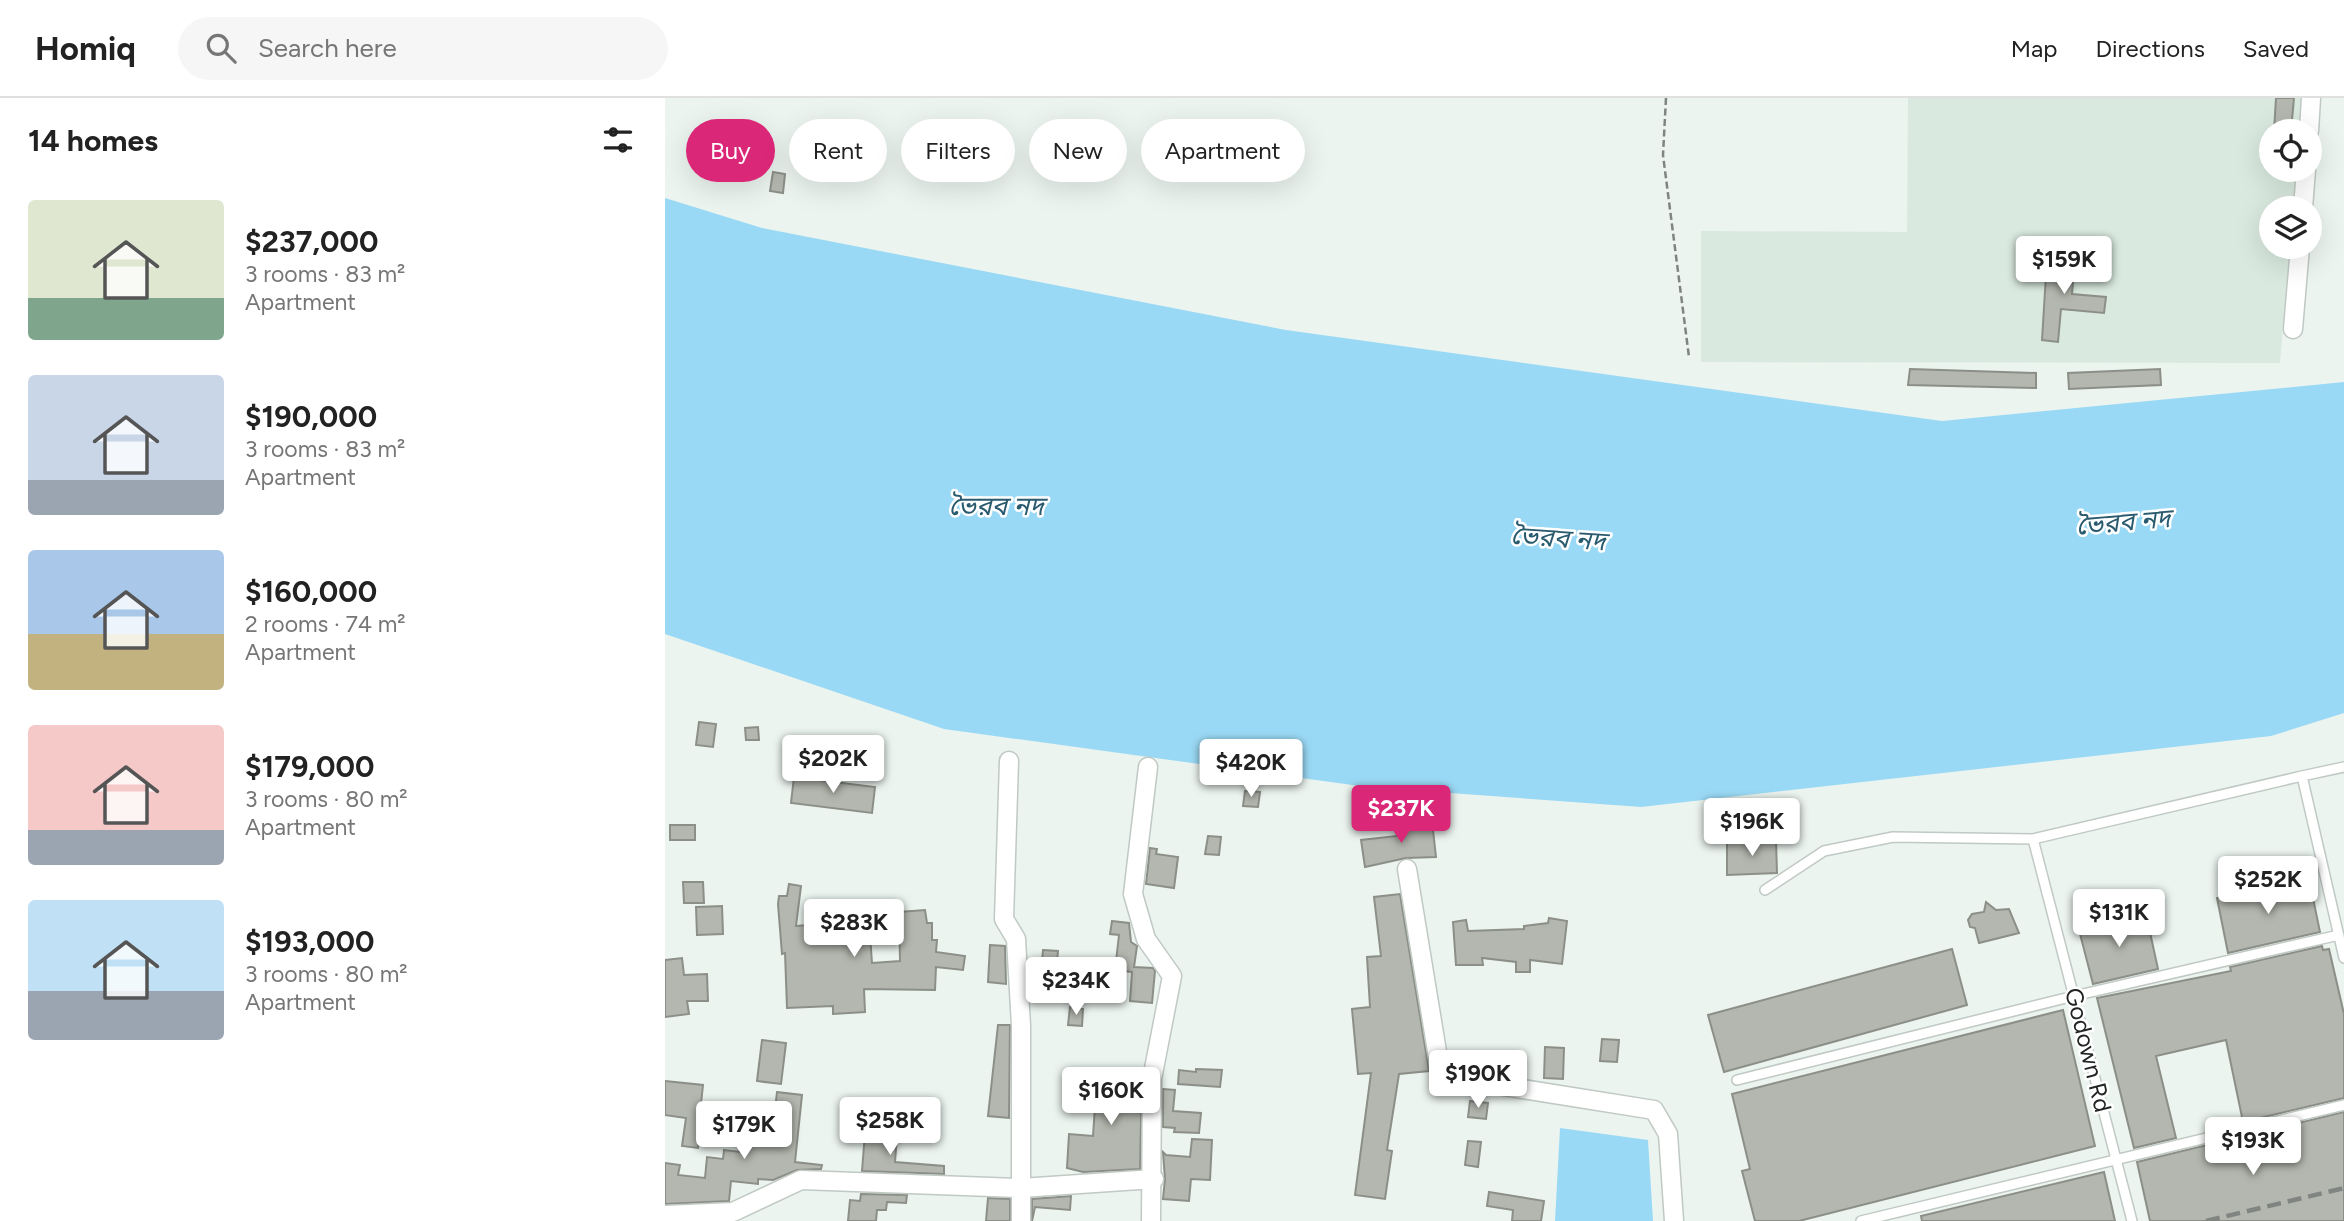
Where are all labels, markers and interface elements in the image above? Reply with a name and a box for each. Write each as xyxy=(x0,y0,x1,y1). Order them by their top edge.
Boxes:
search box xyxy=(178,17,668,80)
text: Homiq xyxy=(35,29,136,68)
icon: search xyxy=(202,29,240,67)
text: Search here xyxy=(258,32,397,64)
text: Map xyxy=(2011,34,2057,63)
text: Directions xyxy=(2095,34,2205,63)
text: Saved xyxy=(2243,34,2309,63)
chip: Buy xyxy=(686,119,775,182)
chip: Rent xyxy=(789,119,887,182)
chip: Filters xyxy=(901,119,1015,182)
chip: New xyxy=(1029,119,1127,182)
chip: Apartment xyxy=(1141,119,1305,182)
map controls xyxy=(2259,119,2322,259)
button: locate xyxy=(2259,119,2322,182)
icon: filters xyxy=(599,121,637,159)
text: 14 homes xyxy=(28,122,158,159)
button: layers xyxy=(2259,196,2322,259)
text: $237,000 xyxy=(245,223,378,260)
icon: home xyxy=(84,228,168,312)
pin: $159K xyxy=(2015,236,2113,296)
text: $159K xyxy=(2032,245,2096,273)
text: 3 rooms · 83 m² xyxy=(245,260,405,288)
text: Apartment xyxy=(245,288,356,316)
text: $190,000 xyxy=(245,398,377,435)
icon: home xyxy=(84,403,168,487)
text: 3 rooms · 83 m² xyxy=(245,435,405,463)
text: Apartment xyxy=(245,463,356,491)
water label: ভৈরব নদ xyxy=(948,490,1048,522)
water label: ভৈরব নদ xyxy=(2074,502,2176,542)
water label: ভৈরব নদ xyxy=(1509,519,1611,558)
text: $160,000 xyxy=(245,573,377,610)
icon: home xyxy=(84,578,168,662)
text: 2 rooms · 74 m² xyxy=(245,610,406,638)
text: Apartment xyxy=(245,638,356,666)
pin: $202K xyxy=(784,736,882,795)
pin: $420K xyxy=(1202,740,1300,799)
text: $202K xyxy=(798,744,868,772)
text: $179,000 xyxy=(245,748,374,785)
text: $420K xyxy=(1216,748,1286,776)
icon: home xyxy=(84,753,168,837)
text: 3 rooms · 80 m² xyxy=(245,785,408,813)
pin: $237K xyxy=(1352,786,1450,845)
text: $237K xyxy=(1368,794,1434,822)
pin: $196K xyxy=(1703,798,1801,858)
text: $196K xyxy=(1720,807,1784,835)
text: Apartment xyxy=(245,813,356,841)
pin: $252K xyxy=(2219,856,2317,916)
text: $252K xyxy=(2234,865,2302,893)
pin: $131K xyxy=(2070,890,2168,949)
text: $131K xyxy=(2089,898,2149,926)
pin: $283K xyxy=(805,900,903,959)
text: $283K xyxy=(820,908,888,936)
text: $193,000 xyxy=(245,923,374,960)
icon: home xyxy=(84,928,168,1012)
pin: $234K xyxy=(1027,958,1125,1017)
text: 3 rooms · 80 m² xyxy=(245,960,408,988)
text: $234K xyxy=(1042,966,1110,994)
street label: Godown Rd xyxy=(2059,985,2118,1115)
text: Apartment xyxy=(245,988,356,1016)
pin: $190K xyxy=(1429,1051,1527,1110)
text: $190K xyxy=(1445,1059,1511,1087)
pin: $160K xyxy=(1062,1068,1160,1127)
text: $160K xyxy=(1078,1076,1144,1104)
pin: $258K xyxy=(841,1098,939,1157)
pin: $179K xyxy=(695,1102,793,1161)
text: $258K xyxy=(856,1106,924,1134)
text: $179K xyxy=(712,1110,776,1138)
pin: $193K xyxy=(2204,1118,2302,1177)
text: $193K xyxy=(2221,1126,2285,1154)

